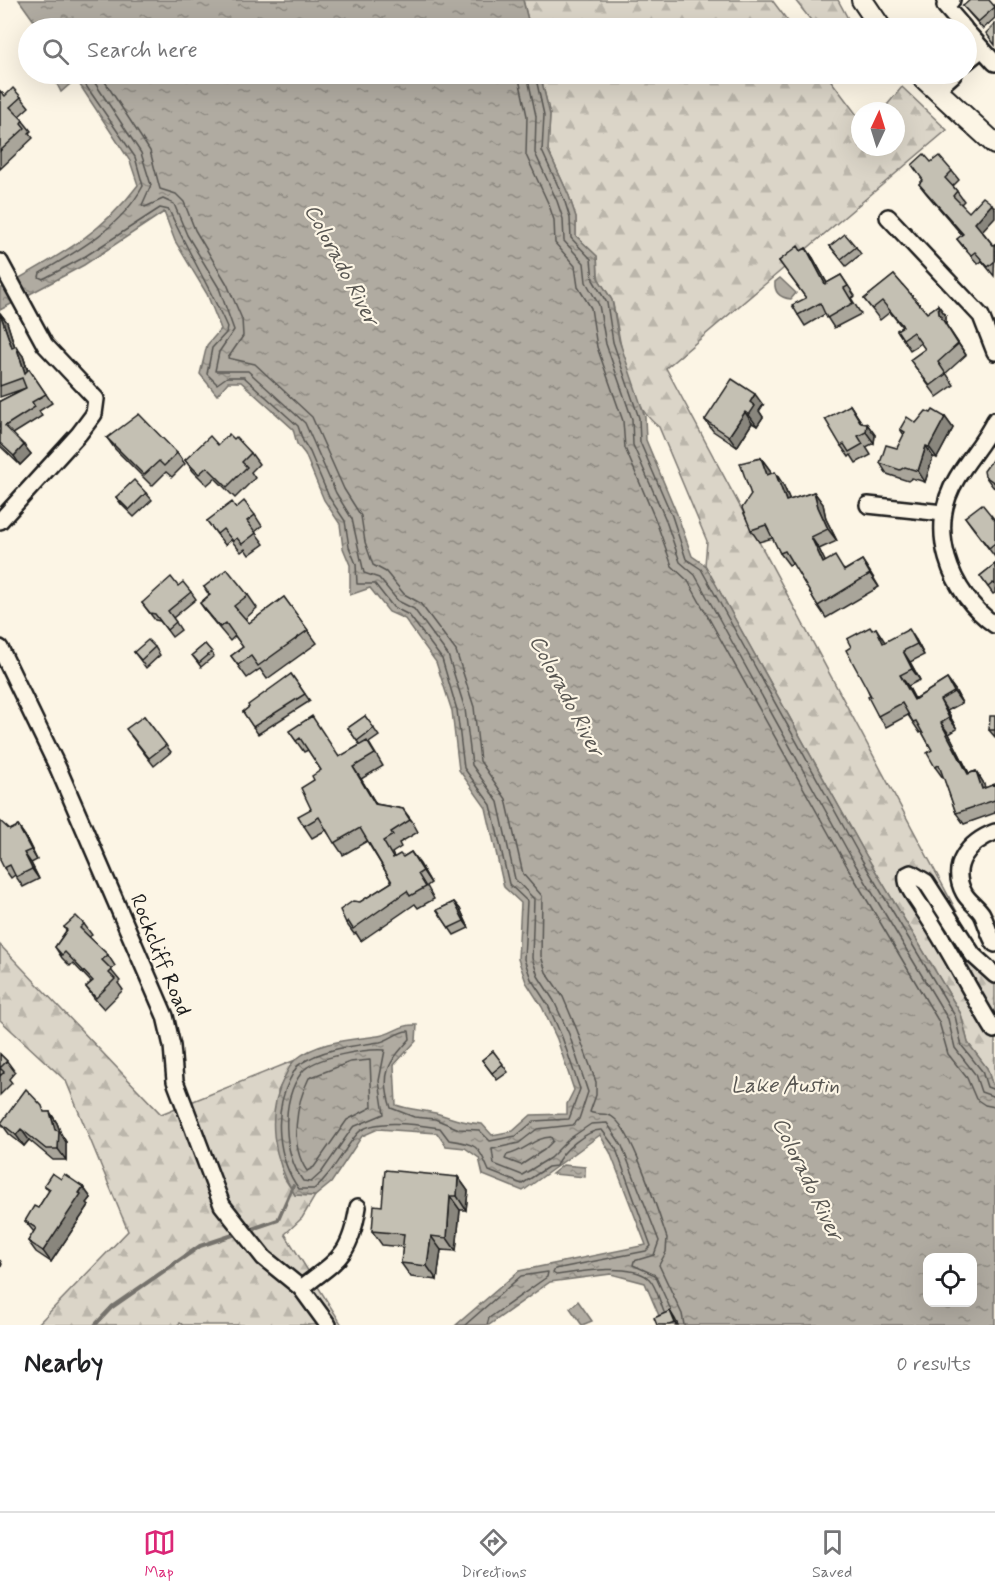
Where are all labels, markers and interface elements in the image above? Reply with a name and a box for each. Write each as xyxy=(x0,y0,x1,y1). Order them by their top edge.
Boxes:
search box xyxy=(18,18,977,84)
icon: search xyxy=(39,35,72,68)
text: Search here xyxy=(87,37,198,65)
north arrow xyxy=(851,102,905,156)
water label: Colorado River xyxy=(297,199,386,333)
water label: Colorado River xyxy=(522,630,611,764)
street label: Rockcliff Road xyxy=(123,890,197,1020)
water label: Lake Austin xyxy=(731,1072,839,1100)
water label: Colorado River xyxy=(765,1113,850,1248)
map controls xyxy=(923,1253,977,1307)
button: locate xyxy=(923,1253,977,1307)
text: Nearby xyxy=(24,1347,103,1381)
text: 0 results xyxy=(897,1351,971,1378)
tab: Map xyxy=(143,1526,176,1583)
tab: Directions xyxy=(461,1526,527,1583)
tab: Saved xyxy=(812,1526,852,1583)

